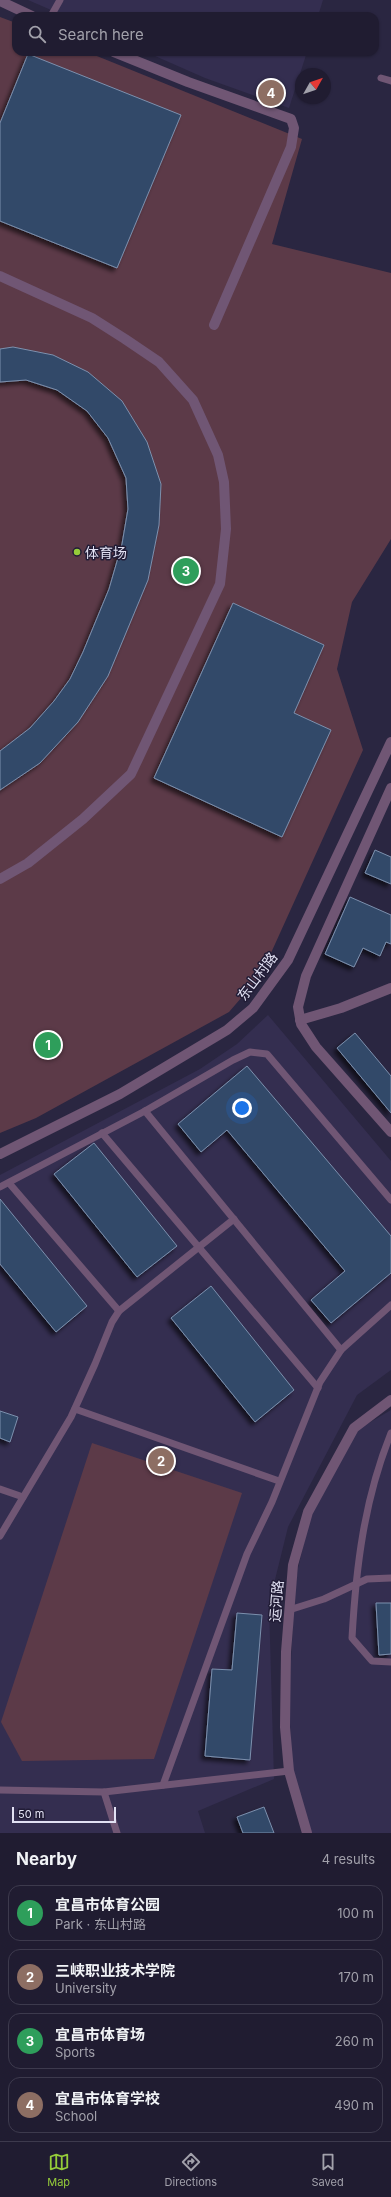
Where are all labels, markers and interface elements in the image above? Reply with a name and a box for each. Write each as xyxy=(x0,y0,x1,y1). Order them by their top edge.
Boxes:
search box xyxy=(12,12,379,56)
icon: search xyxy=(26,23,48,45)
text: Search here xyxy=(58,25,144,44)
north arrow xyxy=(295,68,331,104)
pin: 4 xyxy=(258,78,284,108)
place label: 体育场 xyxy=(85,544,127,561)
marker: 体育场 xyxy=(72,547,82,557)
pin: 3 xyxy=(173,556,199,586)
street label: 东山村路 xyxy=(233,949,281,1003)
pin: 1 xyxy=(35,1030,61,1060)
your location xyxy=(232,1098,252,1118)
pin: 2 xyxy=(148,1446,174,1476)
street label: 运河路 xyxy=(266,1579,286,1623)
scale bar xyxy=(12,1805,116,1824)
text: 50 m xyxy=(18,1807,44,1821)
text: Nearby xyxy=(16,1849,77,1869)
text: 4 results xyxy=(322,1851,375,1867)
text: 宜昌市体育公园 xyxy=(55,1895,160,1914)
text: 1 xyxy=(27,1905,33,1921)
text: 100 m xyxy=(337,1905,374,1921)
text: Park · 东山村路 xyxy=(55,1916,146,1932)
text: 三峡职业技术学院 xyxy=(55,1961,175,1980)
text: 2 xyxy=(26,1969,34,1985)
text: 170 m xyxy=(338,1969,374,1985)
text: University xyxy=(55,1980,117,1996)
text: 宜昌市体育场 xyxy=(55,2025,145,2044)
text: 3 xyxy=(26,2033,34,2049)
text: 260 m xyxy=(335,2033,374,2049)
text: Sports xyxy=(55,2044,95,2060)
text: 宜昌市体育学校 xyxy=(55,2089,160,2108)
text: 4 xyxy=(26,2097,34,2113)
text: 490 m xyxy=(334,2097,374,2113)
text: School xyxy=(55,2108,97,2124)
tab: Map xyxy=(47,2151,70,2189)
tab: Directions xyxy=(165,2151,217,2189)
tab: Saved xyxy=(312,2151,344,2189)

